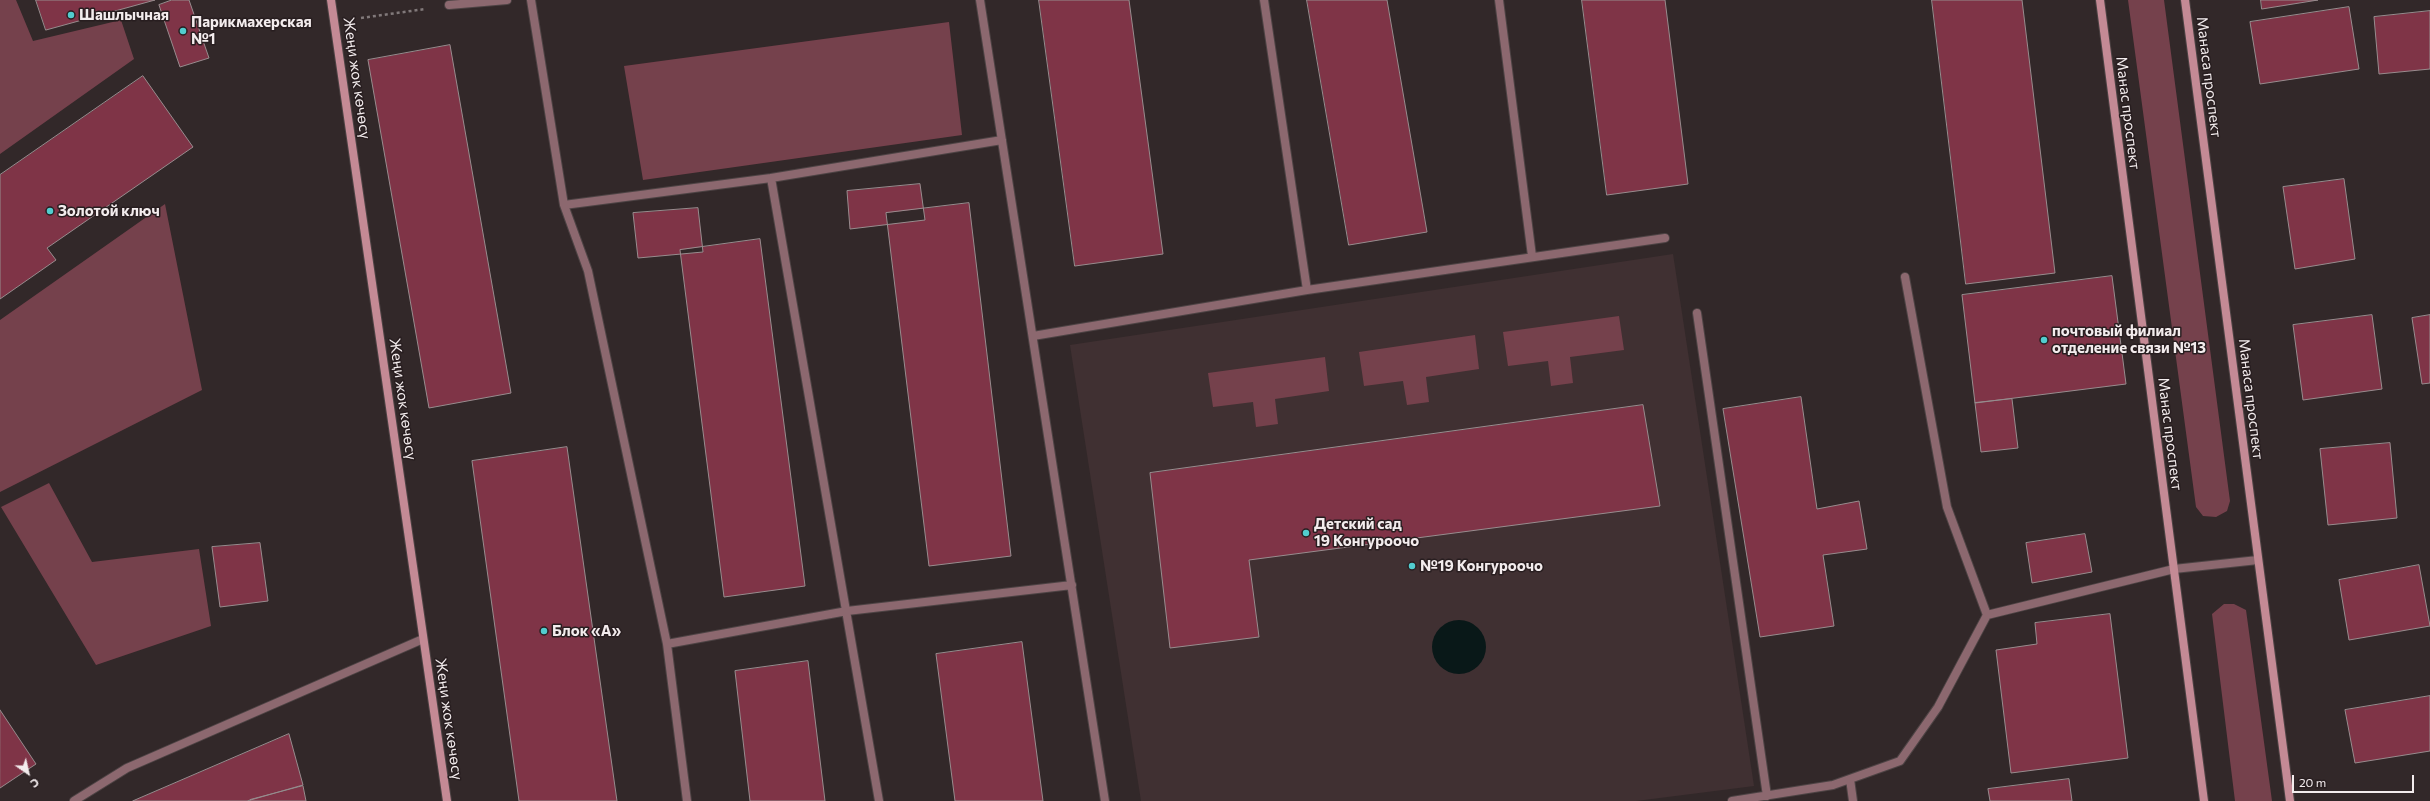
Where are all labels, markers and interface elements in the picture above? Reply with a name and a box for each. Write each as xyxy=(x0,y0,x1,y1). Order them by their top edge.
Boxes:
place label: Шашлычная xyxy=(79,6,169,24)
marker: Шашлычная xyxy=(66,10,76,20)
place label: Парикмахерская №1 xyxy=(191,13,312,48)
street label: Жеңи жок көчөсү xyxy=(340,16,374,140)
street label: Манаса проспект xyxy=(2193,16,2225,138)
marker: Парикмахерская №1 xyxy=(178,26,188,36)
street label: Манас проспект xyxy=(2112,55,2144,171)
place label: Золотой ключ xyxy=(58,202,160,220)
marker: Золотой ключ xyxy=(45,206,55,216)
place label: почтовый филиал отделение связи №13 xyxy=(2052,322,2206,357)
marker: почтовый филиал отделение связи №13 xyxy=(2039,335,2049,345)
street label: Жеңи жок көчөсү xyxy=(386,337,420,461)
street label: Манаса проспект xyxy=(2235,338,2267,460)
street label: Манас проспект xyxy=(2154,376,2186,492)
place label: Детский сад 19 Конгуроочо xyxy=(1314,515,1419,550)
marker: Детский сад 19 Конгуроочо xyxy=(1301,528,1311,538)
place label: №19 Конгуроочо xyxy=(1420,557,1543,575)
marker: №19 Конгуроочо xyxy=(1407,561,1417,571)
place label: Блок «А» xyxy=(552,622,621,640)
marker: Блок «А» xyxy=(539,626,549,636)
street label: Жеңи жок көчөсү xyxy=(432,657,466,781)
north arrow xyxy=(8,753,48,793)
scale bar xyxy=(2294,767,2416,793)
text: 20 m xyxy=(2299,775,2326,789)
text: С xyxy=(28,776,42,791)

